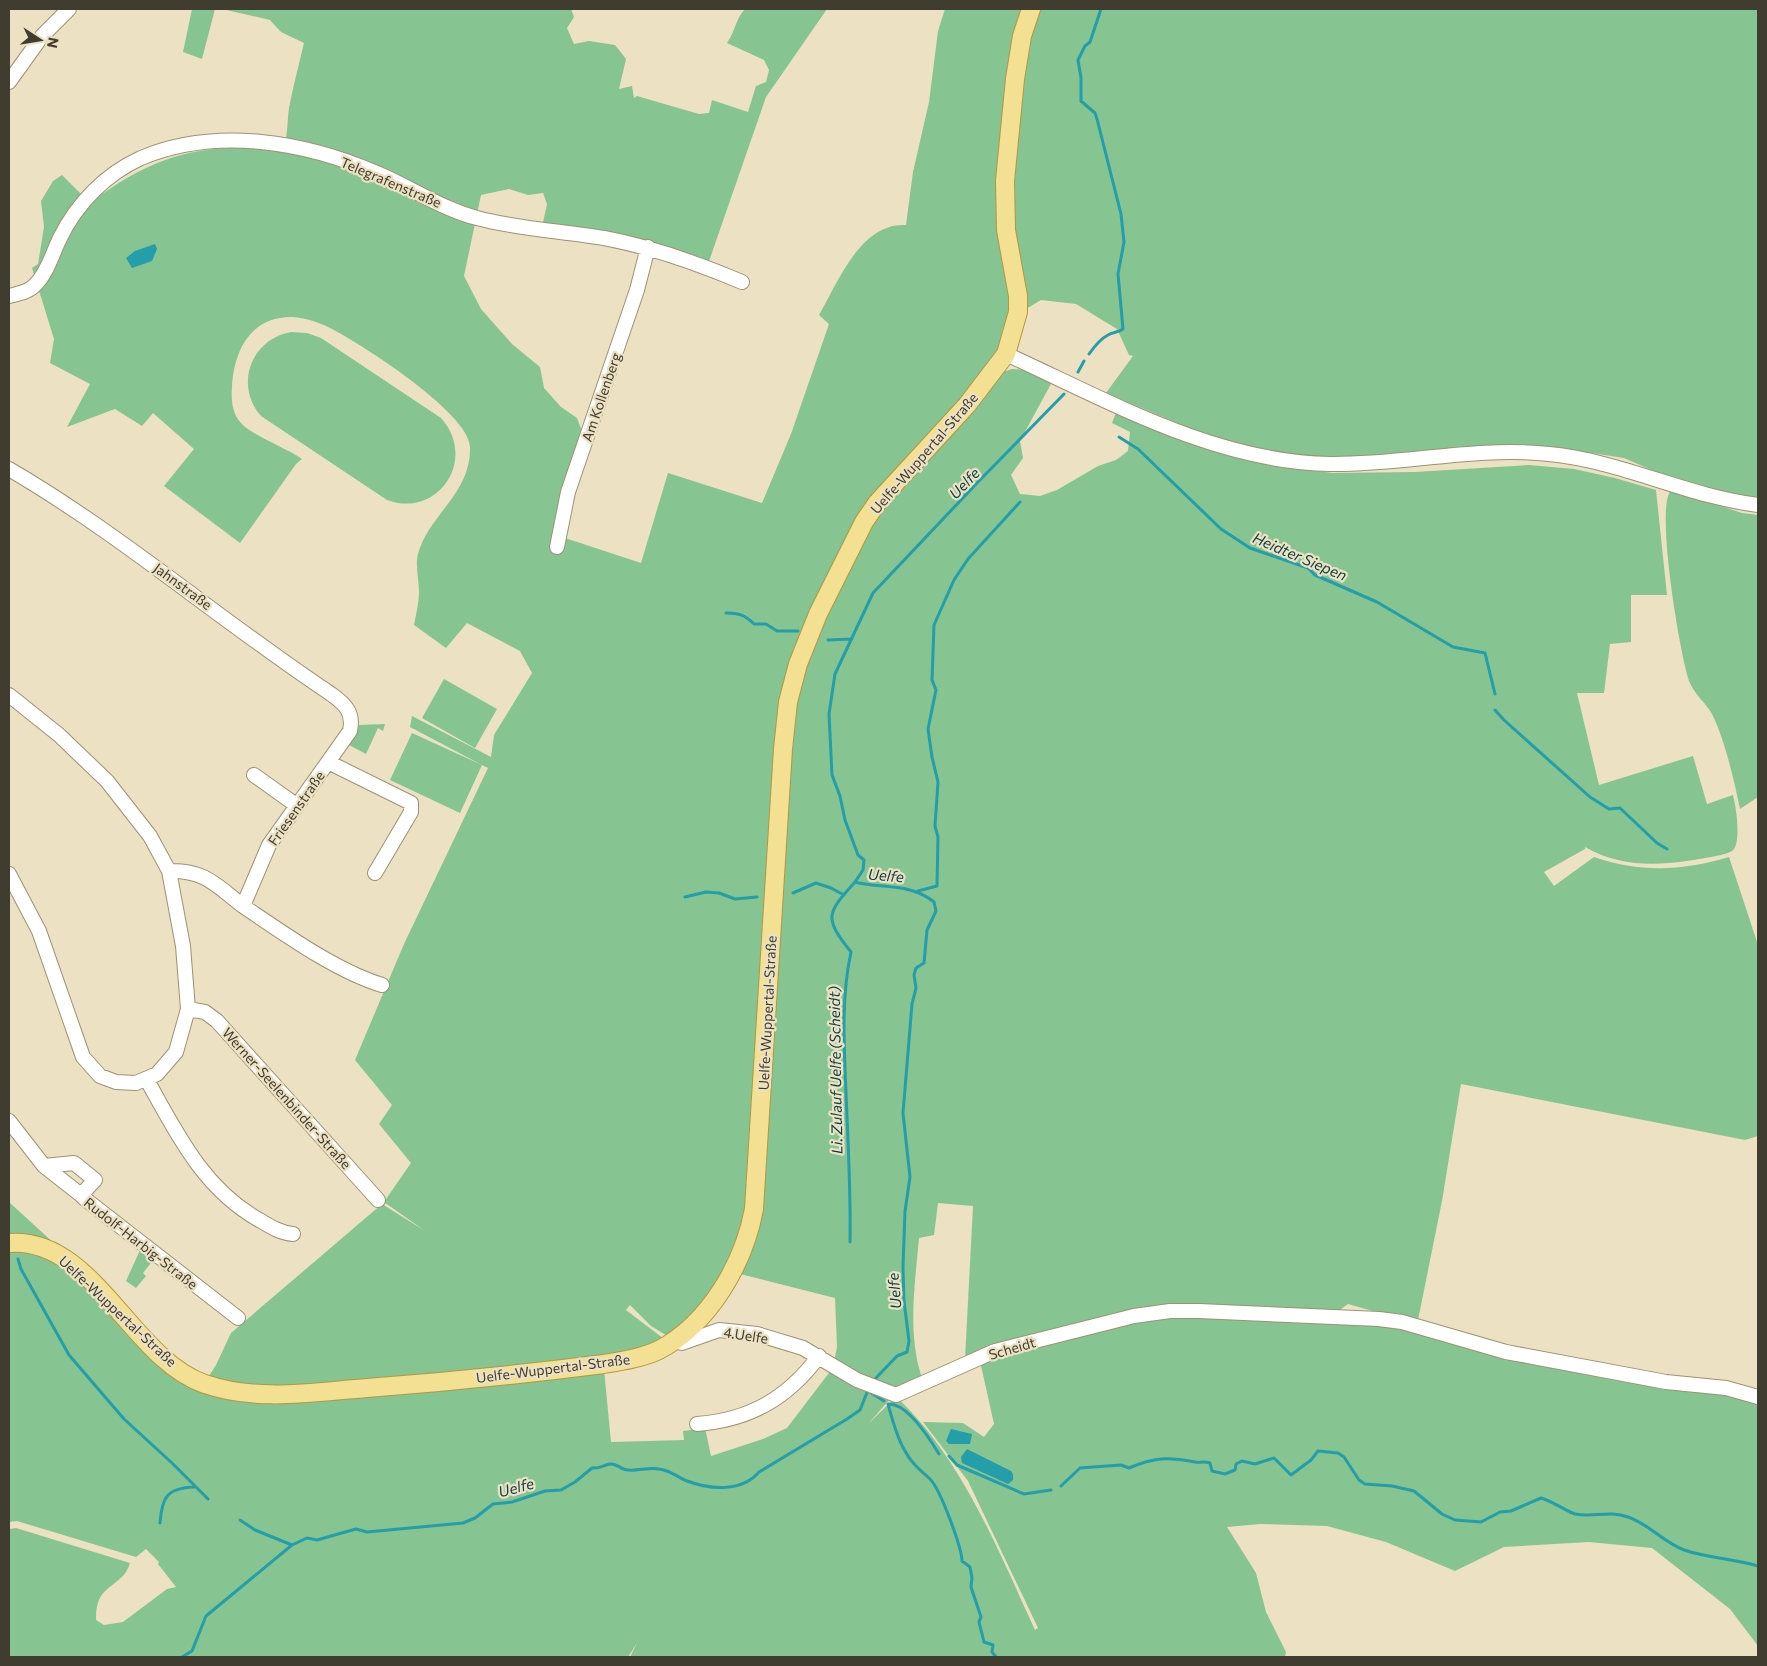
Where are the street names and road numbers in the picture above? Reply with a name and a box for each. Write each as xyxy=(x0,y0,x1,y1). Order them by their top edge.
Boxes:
street label: Telegrafenstraße xyxy=(338,153,444,211)
street label: Am Kollenberg xyxy=(578,350,624,444)
street label: Uelfe-Wuppertal-Straße xyxy=(867,389,981,517)
street label: Jahnstraße xyxy=(150,559,216,613)
street label: Friesenstraße xyxy=(264,768,328,848)
street label: Uelfe-Wuppertal-Straße xyxy=(754,935,780,1091)
street label: Werner-Seelenbinder-Straße xyxy=(219,1024,355,1172)
street label: Rudolf-Harbig-Straße xyxy=(81,1193,201,1293)
street label: Uelfe-Wuppertal-Straße xyxy=(56,1252,180,1370)
street label: 4.Uelfe xyxy=(722,1323,770,1347)
street label: Scheidt xyxy=(987,1333,1038,1363)
street label: Uelfe-Wuppertal-Straße xyxy=(475,1350,631,1386)

